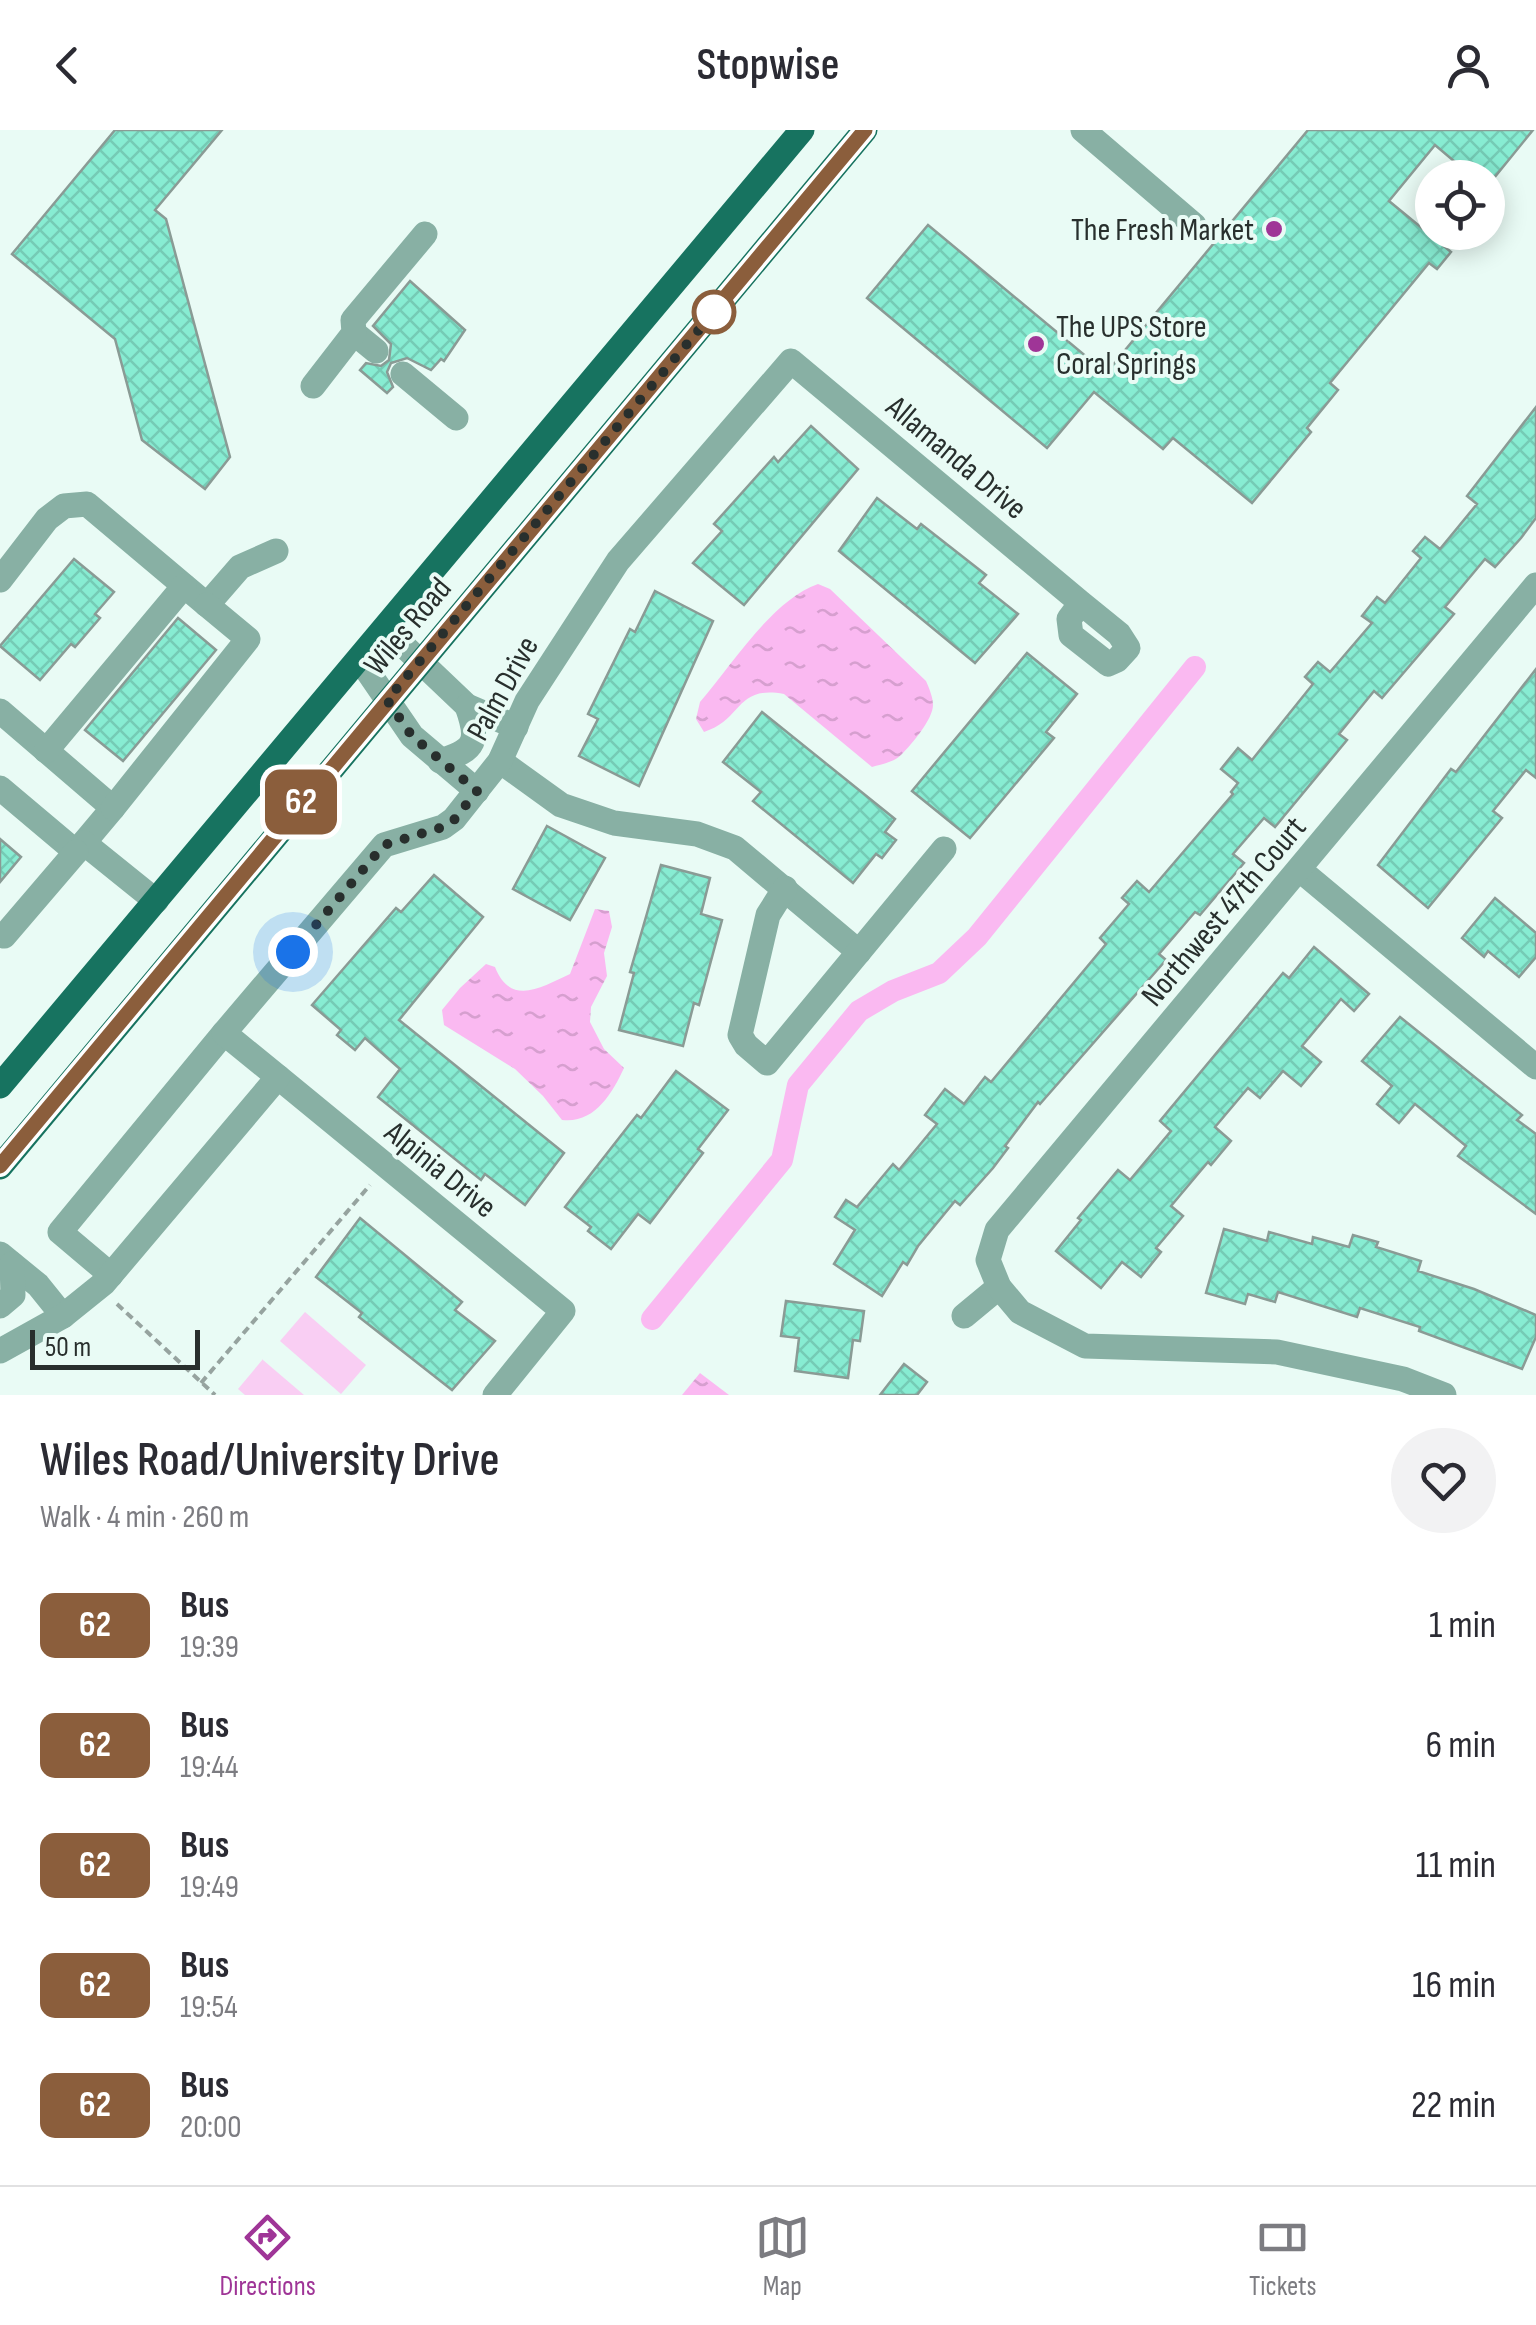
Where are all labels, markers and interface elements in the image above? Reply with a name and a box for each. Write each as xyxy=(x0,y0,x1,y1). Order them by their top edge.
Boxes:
icon: back xyxy=(40,38,95,93)
text: Stopwise xyxy=(697,38,839,93)
icon: person xyxy=(1441,38,1496,93)
map controls xyxy=(1415,160,1505,250)
button: locate xyxy=(1415,160,1505,250)
place label: The Fresh Market xyxy=(1071,211,1254,250)
marker: The Fresh Market xyxy=(1263,218,1285,240)
unlabelled marker xyxy=(693,291,735,333)
place label: The UPS Store Coral Springs xyxy=(1056,308,1207,384)
marker: The UPS Store Coral Springs xyxy=(1025,333,1047,355)
street label: Allamanda Drive xyxy=(877,387,1034,528)
street label: Wiles Road xyxy=(356,570,460,684)
street label: Palm Drive xyxy=(459,630,548,748)
line badge: 62 xyxy=(256,770,346,834)
text: 62 xyxy=(285,781,317,824)
street label: Northwest 47th Court xyxy=(1133,809,1315,1015)
your location xyxy=(268,927,318,977)
street label: Alpinia Drive xyxy=(376,1113,504,1227)
scale bar xyxy=(30,1325,200,1370)
text: 50 m xyxy=(45,1331,91,1364)
button: heart xyxy=(1391,1428,1496,1533)
text: Wiles Road/University Drive xyxy=(40,1432,500,1489)
text: Walk · 4 min · 260 m xyxy=(40,1498,249,1537)
text: Bus xyxy=(180,1583,229,1628)
text: 1 min xyxy=(1429,1603,1496,1648)
text: 62 xyxy=(79,1604,111,1647)
text: 19:39 xyxy=(180,1628,239,1667)
text: Bus xyxy=(180,1703,229,1748)
text: 6 min xyxy=(1426,1723,1496,1768)
text: 62 xyxy=(79,1724,111,1767)
text: 19:44 xyxy=(180,1748,238,1787)
text: Bus xyxy=(180,1823,229,1868)
text: 11 min xyxy=(1416,1843,1496,1888)
text: 62 xyxy=(79,1844,111,1887)
text: 19:49 xyxy=(180,1868,239,1907)
text: Bus xyxy=(180,1943,229,1988)
text: 16 min xyxy=(1412,1963,1496,2008)
text: 62 xyxy=(79,1964,111,2007)
text: 19:54 xyxy=(180,1988,238,2027)
text: Bus xyxy=(180,2063,229,2108)
text: 22 min xyxy=(1411,2083,1496,2128)
text: 62 xyxy=(79,2084,111,2127)
text: 20:00 xyxy=(180,2108,242,2147)
tab: Directions xyxy=(220,2210,316,2303)
tab: Map xyxy=(755,2210,810,2303)
tab: Tickets xyxy=(1249,2210,1316,2303)

